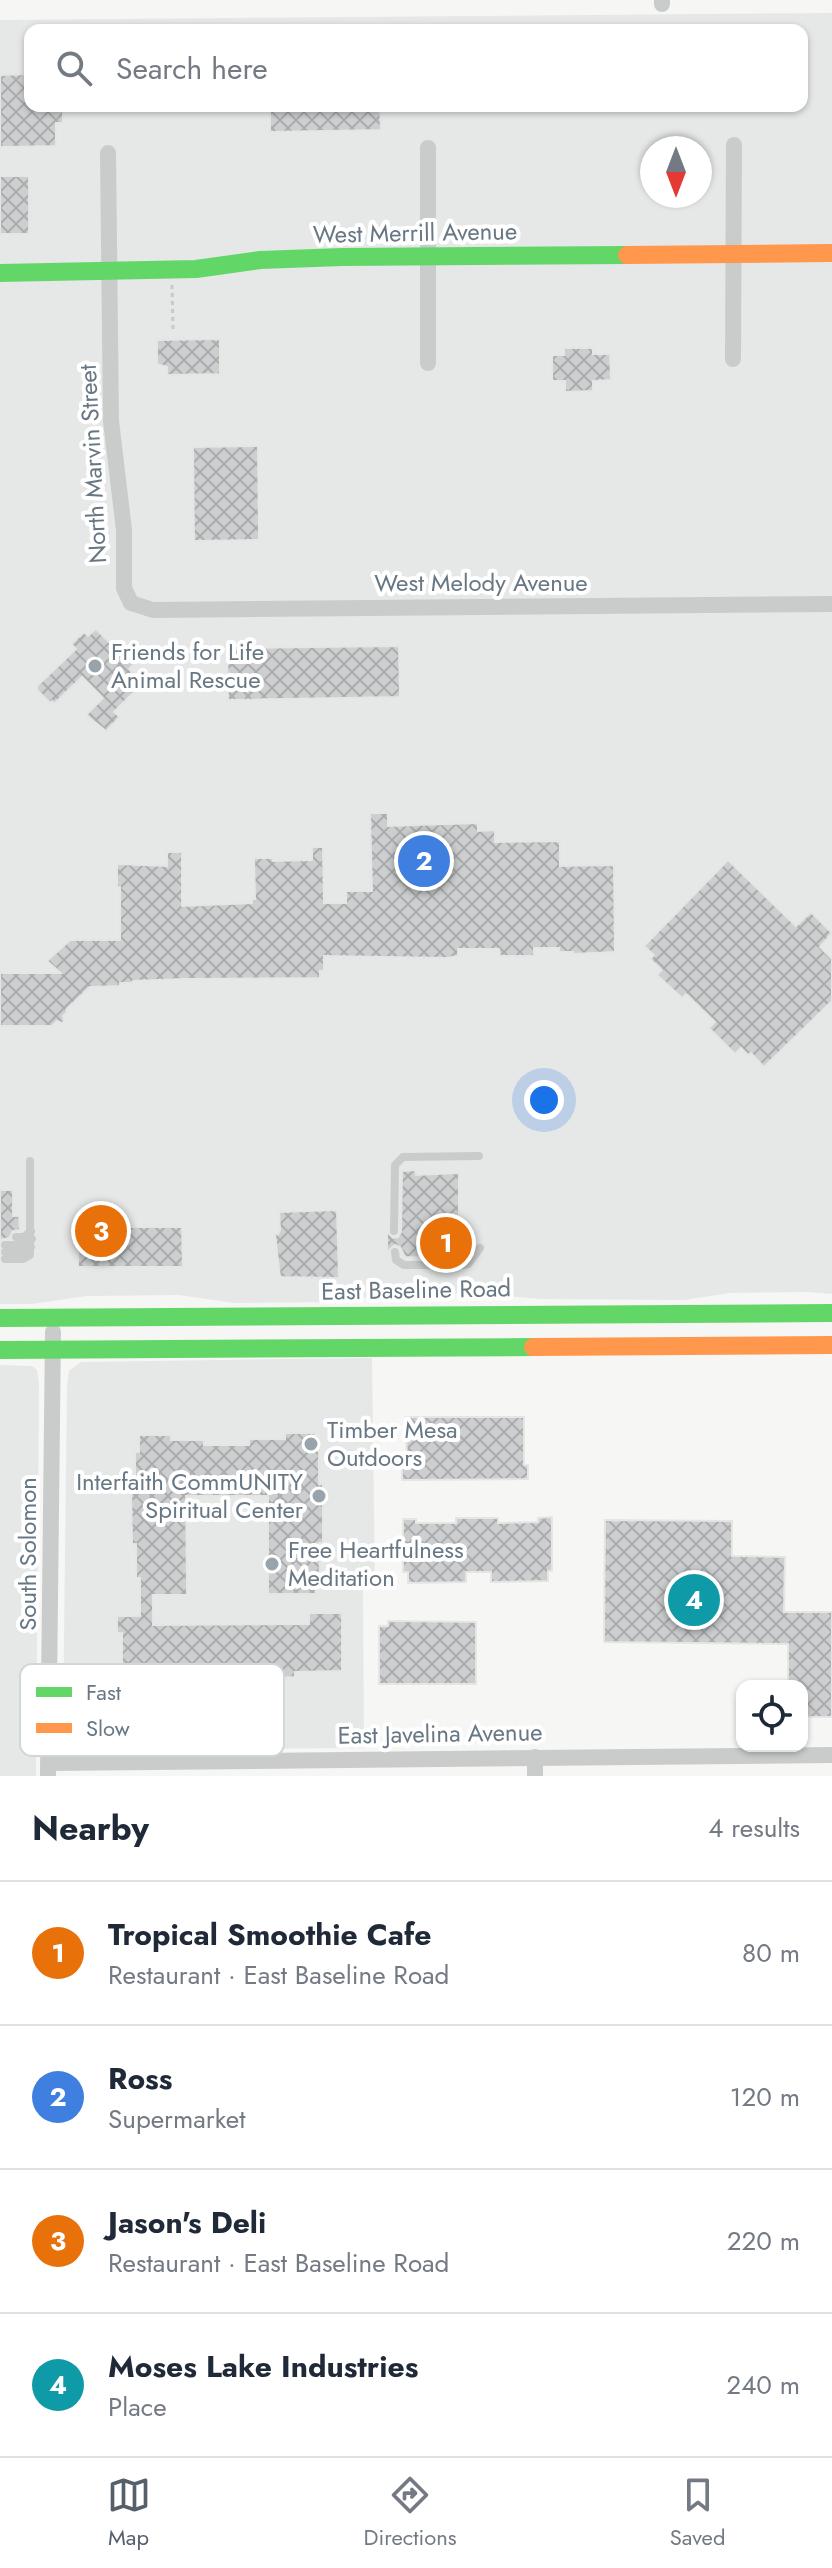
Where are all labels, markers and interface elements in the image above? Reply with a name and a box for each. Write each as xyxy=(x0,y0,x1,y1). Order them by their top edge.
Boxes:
search box xyxy=(24,24,808,112)
icon: search xyxy=(52,46,96,90)
text: Search here xyxy=(116,47,268,90)
north arrow xyxy=(640,136,712,208)
street label: West Merrill Avenue xyxy=(313,213,517,252)
street label: North Marvin Street xyxy=(70,363,115,564)
street label: West Melody Avenue xyxy=(374,565,588,600)
place label: Friends for Life Animal Rescue xyxy=(111,634,264,697)
marker: Friends for Life Animal Rescue xyxy=(86,657,104,675)
pin: 2 xyxy=(398,831,450,891)
your location xyxy=(524,1080,564,1120)
pin: 3 xyxy=(75,1201,127,1261)
pin: 1 xyxy=(420,1213,472,1273)
street label: East Baseline Road xyxy=(321,1270,511,1309)
place label: Timber Mesa Outdoors xyxy=(327,1412,458,1475)
marker: Timber Mesa Outdoors xyxy=(302,1435,320,1453)
place label: Interfaith CommUNITY Spiritual Center xyxy=(76,1464,304,1527)
street label: South Solomon xyxy=(10,1477,45,1631)
marker: Interfaith CommUNITY Spiritual Center xyxy=(310,1487,328,1505)
place label: Free Heartfulness Meditation xyxy=(288,1532,464,1595)
marker: Free Heartfulness Meditation xyxy=(263,1555,281,1573)
pin: 4 xyxy=(668,1570,720,1630)
legend xyxy=(20,1664,284,1756)
text: Fast xyxy=(86,1676,122,1708)
map controls xyxy=(736,1680,808,1752)
button: locate xyxy=(736,1680,808,1752)
text: Slow xyxy=(86,1712,130,1744)
street label: East Javelina Avenue xyxy=(337,1714,543,1753)
text: Nearby xyxy=(32,1804,149,1853)
text: 4 results xyxy=(708,1809,800,1847)
text: Tropical Smoothie Cafe xyxy=(108,1913,431,1956)
text: 1 xyxy=(51,1934,65,1972)
text: 80 m xyxy=(742,1934,800,1972)
text: Restaurant · East Baseline Road xyxy=(108,1956,449,1994)
text: Ross xyxy=(108,2057,172,2100)
text: 2 xyxy=(49,2078,67,2116)
text: 120 m xyxy=(730,2078,800,2116)
text: Supermarket xyxy=(108,2100,245,2138)
text: Jason's Deli xyxy=(108,2201,266,2244)
text: 3 xyxy=(50,2222,66,2260)
text: 220 m xyxy=(727,2222,800,2260)
text: Restaurant · East Baseline Road xyxy=(108,2244,449,2282)
text: Moses Lake Industries xyxy=(108,2345,418,2388)
text: 4 xyxy=(49,2366,67,2404)
text: 240 m xyxy=(726,2366,800,2404)
text: Place xyxy=(108,2388,167,2426)
tab: Map xyxy=(107,2473,151,2553)
tab: Directions xyxy=(364,2473,457,2553)
tab: Saved xyxy=(670,2473,725,2553)

